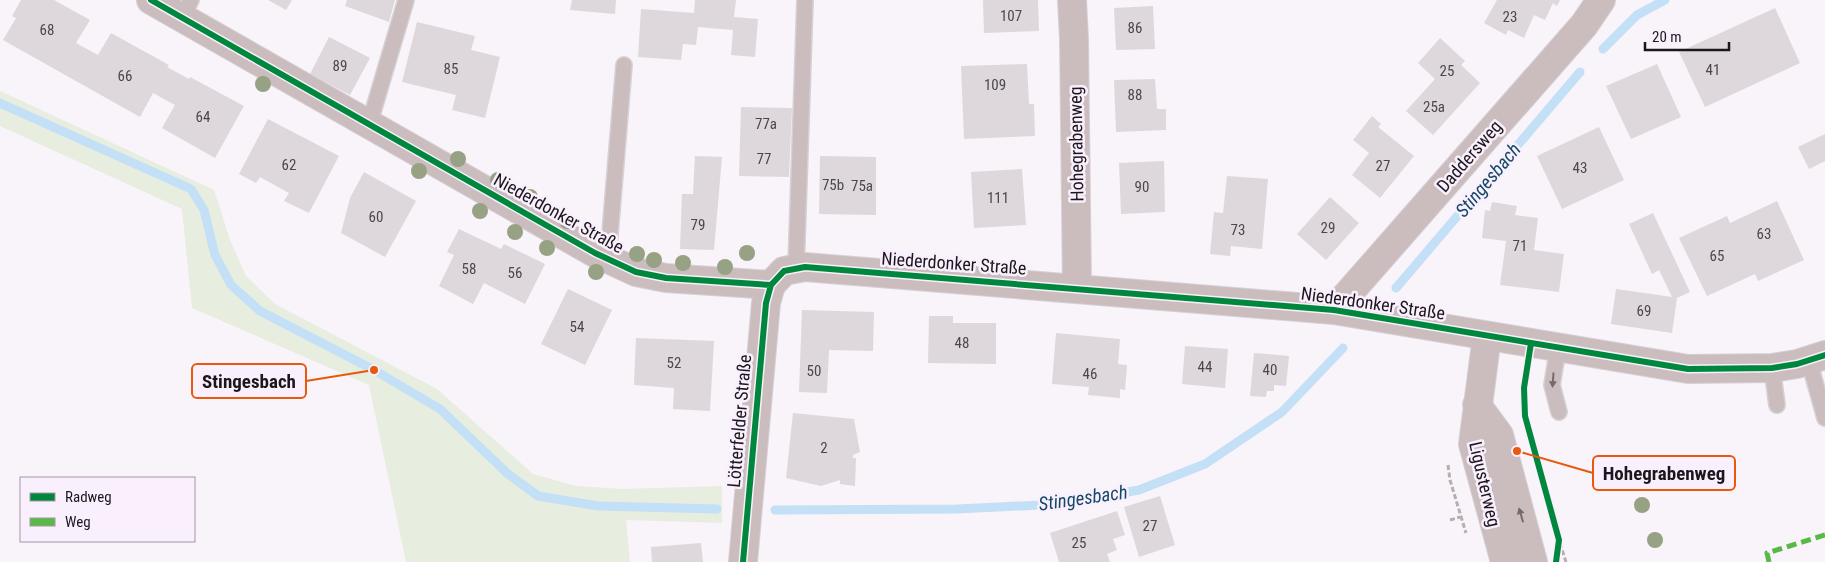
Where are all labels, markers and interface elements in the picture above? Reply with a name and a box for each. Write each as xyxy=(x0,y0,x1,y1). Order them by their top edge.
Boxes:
house number: 107 xyxy=(1000,7,1022,25)
house number: 23 xyxy=(1503,8,1517,26)
house number: 86 xyxy=(1128,19,1142,37)
scale bar xyxy=(1645,20,1729,52)
house number: 68 xyxy=(40,21,54,39)
text: 20 m xyxy=(1652,28,1682,46)
house number: 89 xyxy=(333,57,347,75)
house number: 85 xyxy=(444,60,458,78)
house number: 41 xyxy=(1706,61,1720,79)
house number: 25 xyxy=(1440,62,1454,80)
house number: 66 xyxy=(118,67,132,85)
house number: 109 xyxy=(984,76,1006,94)
street label: Hohegrabenweg xyxy=(1064,86,1088,202)
house number: 88 xyxy=(1128,86,1142,104)
house number: 25a xyxy=(1423,98,1445,116)
house number: 64 xyxy=(196,108,210,126)
house number: 77a xyxy=(755,115,777,133)
street label: Daddersweg xyxy=(1432,116,1506,196)
water label: Stingesbach xyxy=(1450,138,1526,222)
house number: 77 xyxy=(757,150,771,168)
house number: 62 xyxy=(282,156,296,174)
house number: 27 xyxy=(1376,157,1390,175)
house number: 43 xyxy=(1573,159,1587,177)
street label: Niederdonker Straße xyxy=(490,169,628,257)
house number: 75b xyxy=(822,176,844,194)
house number: 75a xyxy=(851,177,873,195)
house number: 90 xyxy=(1135,178,1149,196)
house number: 111 xyxy=(987,189,1009,207)
house number: 60 xyxy=(369,208,383,226)
house number: 79 xyxy=(691,216,705,234)
house number: 29 xyxy=(1321,219,1335,237)
house number: 73 xyxy=(1231,221,1245,239)
house number: 63 xyxy=(1757,225,1771,243)
house number: 71 xyxy=(1513,237,1527,255)
street label: Niederdonker Straße xyxy=(881,247,1027,279)
house number: 65 xyxy=(1710,247,1724,265)
house number: 58 xyxy=(462,260,476,278)
house number: 56 xyxy=(508,264,522,282)
street label: Niederdonker Straße xyxy=(1300,282,1446,324)
house number: 69 xyxy=(1637,302,1651,320)
house number: 54 xyxy=(570,318,584,336)
house number: 48 xyxy=(955,334,969,352)
house number: 52 xyxy=(667,354,681,372)
street label: Lötterfelder Straße xyxy=(723,354,755,488)
house number: 44 xyxy=(1198,358,1212,376)
house number: 40 xyxy=(1263,361,1277,379)
house number: 50 xyxy=(807,362,821,380)
callout: Stingesbach xyxy=(192,364,306,398)
house number: 46 xyxy=(1083,365,1097,383)
text: Stingesbach xyxy=(202,370,296,393)
one-way arrow xyxy=(1549,372,1557,388)
house number: 2 xyxy=(820,439,828,457)
street label: Ligusterweg xyxy=(1465,439,1505,529)
callout: Hohegrabenweg xyxy=(1593,456,1735,490)
text: Hohegrabenweg xyxy=(1603,462,1725,485)
legend xyxy=(20,477,195,542)
water label: Stingesbach xyxy=(1037,480,1129,516)
text: Radweg xyxy=(65,488,112,506)
one-way arrow xyxy=(1517,507,1525,522)
text: Weg xyxy=(65,513,91,531)
house number: 27 xyxy=(1143,517,1157,535)
house number: 25 xyxy=(1072,534,1086,552)

